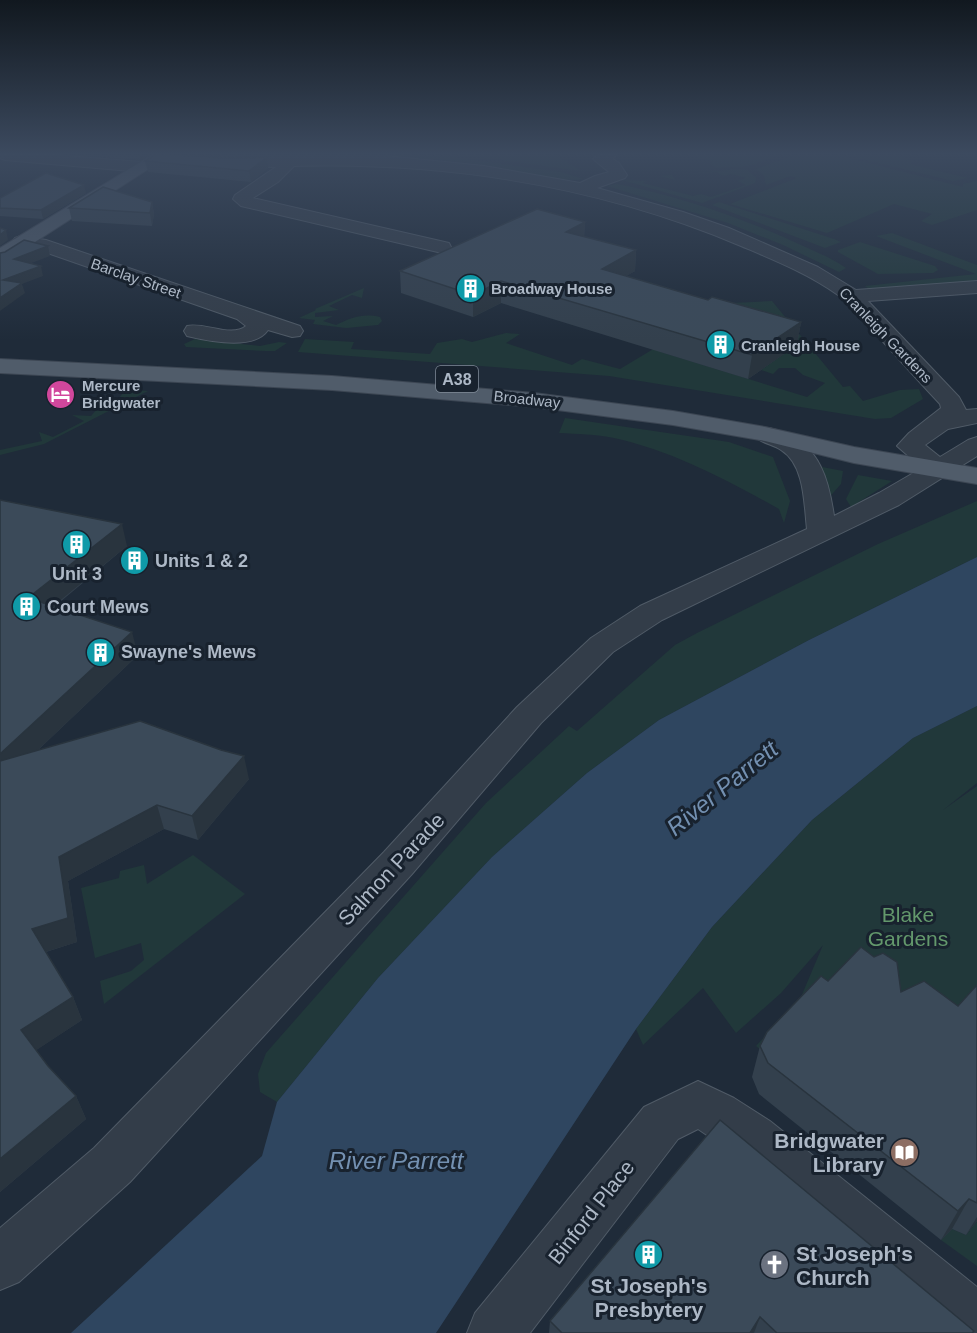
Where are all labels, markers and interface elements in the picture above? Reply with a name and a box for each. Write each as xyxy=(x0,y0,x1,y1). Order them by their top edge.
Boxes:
street label: Barclay Street xyxy=(89,255,184,302)
building icon: Broadway House xyxy=(454,272,486,304)
place label: Broadway House xyxy=(491,280,613,297)
street label: Cranleigh Gardens xyxy=(836,284,936,386)
building icon: Cranleigh House xyxy=(704,329,736,361)
place label: Cranleigh House xyxy=(741,337,860,354)
road number: A38 xyxy=(436,366,478,392)
place label: Mercure Bridgwater xyxy=(82,377,161,411)
hotel icon: Mercure Bridgwater xyxy=(45,378,77,410)
street label: Broadway xyxy=(493,387,562,411)
building icon: Unit 3 xyxy=(61,529,93,561)
building icon: Units 1 & 2 xyxy=(118,545,150,577)
place label: Units 1 & 2 xyxy=(155,551,248,571)
place label: Unit 3 xyxy=(52,564,102,584)
building icon: Court Mews xyxy=(10,591,42,623)
place label: Court Mews xyxy=(47,597,149,617)
building icon: Swayne's Mews xyxy=(84,636,116,668)
place label: Swayne's Mews xyxy=(121,642,256,662)
water label: River Parrett xyxy=(661,734,784,841)
street label: Salmon Parade xyxy=(333,808,449,930)
park label: Blake Gardens xyxy=(868,903,948,950)
place label: Bridgwater Library xyxy=(774,1129,884,1176)
library icon: Bridgwater Library xyxy=(889,1136,921,1168)
water label: River Parrett xyxy=(329,1147,465,1174)
street label: Binford Place xyxy=(543,1156,639,1268)
building icon: St Joseph's Presbytery xyxy=(633,1238,665,1270)
place label: St Joseph's Church xyxy=(796,1242,913,1289)
church icon: St Joseph's Church xyxy=(759,1249,791,1281)
place label: St Joseph's Presbytery xyxy=(590,1274,708,1321)

